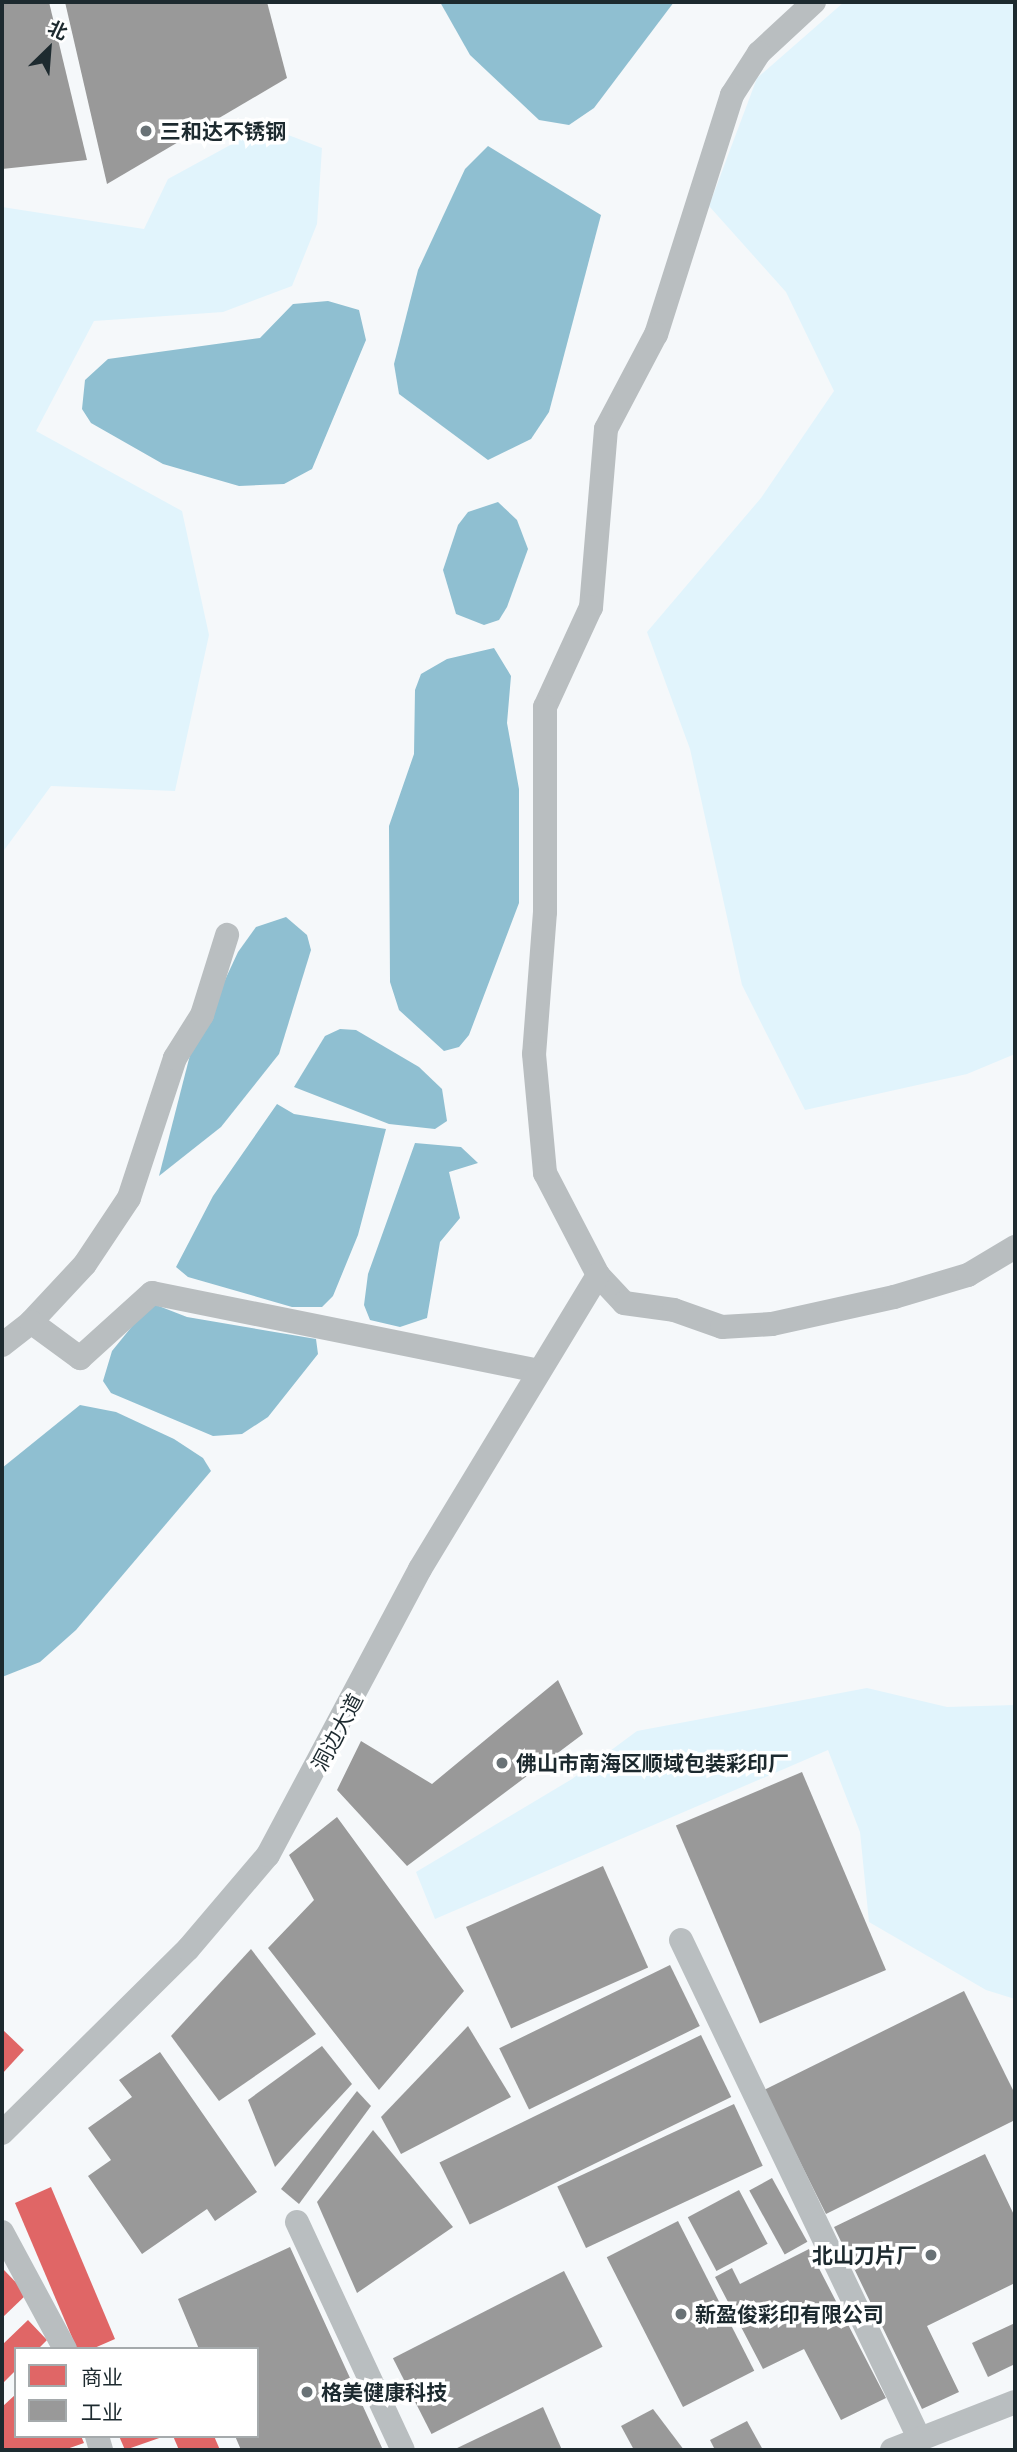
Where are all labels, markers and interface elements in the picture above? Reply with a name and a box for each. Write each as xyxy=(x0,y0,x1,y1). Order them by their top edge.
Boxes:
north arrow xyxy=(14,14,84,84)
text: 北 xyxy=(44,15,72,45)
place label: 三和达不锈钢 xyxy=(160,118,286,144)
marker: 三和达不锈钢 xyxy=(138,123,154,139)
street label: 洞边大道 xyxy=(306,1689,368,1775)
place label: 佛山市南海区顺域包装彩印厂 xyxy=(516,1750,789,1776)
marker: 佛山市南海区顺域包装彩印厂 xyxy=(494,1755,510,1771)
place label: 北山刀片厂 xyxy=(812,2242,917,2268)
marker: 北山刀片厂 xyxy=(923,2247,939,2263)
place label: 新盈俊彩印有限公司 xyxy=(695,2301,884,2327)
marker: 新盈俊彩印有限公司 xyxy=(673,2306,689,2322)
legend xyxy=(14,2347,259,2438)
text: 商业 xyxy=(81,2363,123,2391)
place label: 格美健康科技 xyxy=(321,2379,447,2405)
marker: 格美健康科技 xyxy=(299,2384,315,2400)
text: 工业 xyxy=(81,2398,123,2426)

